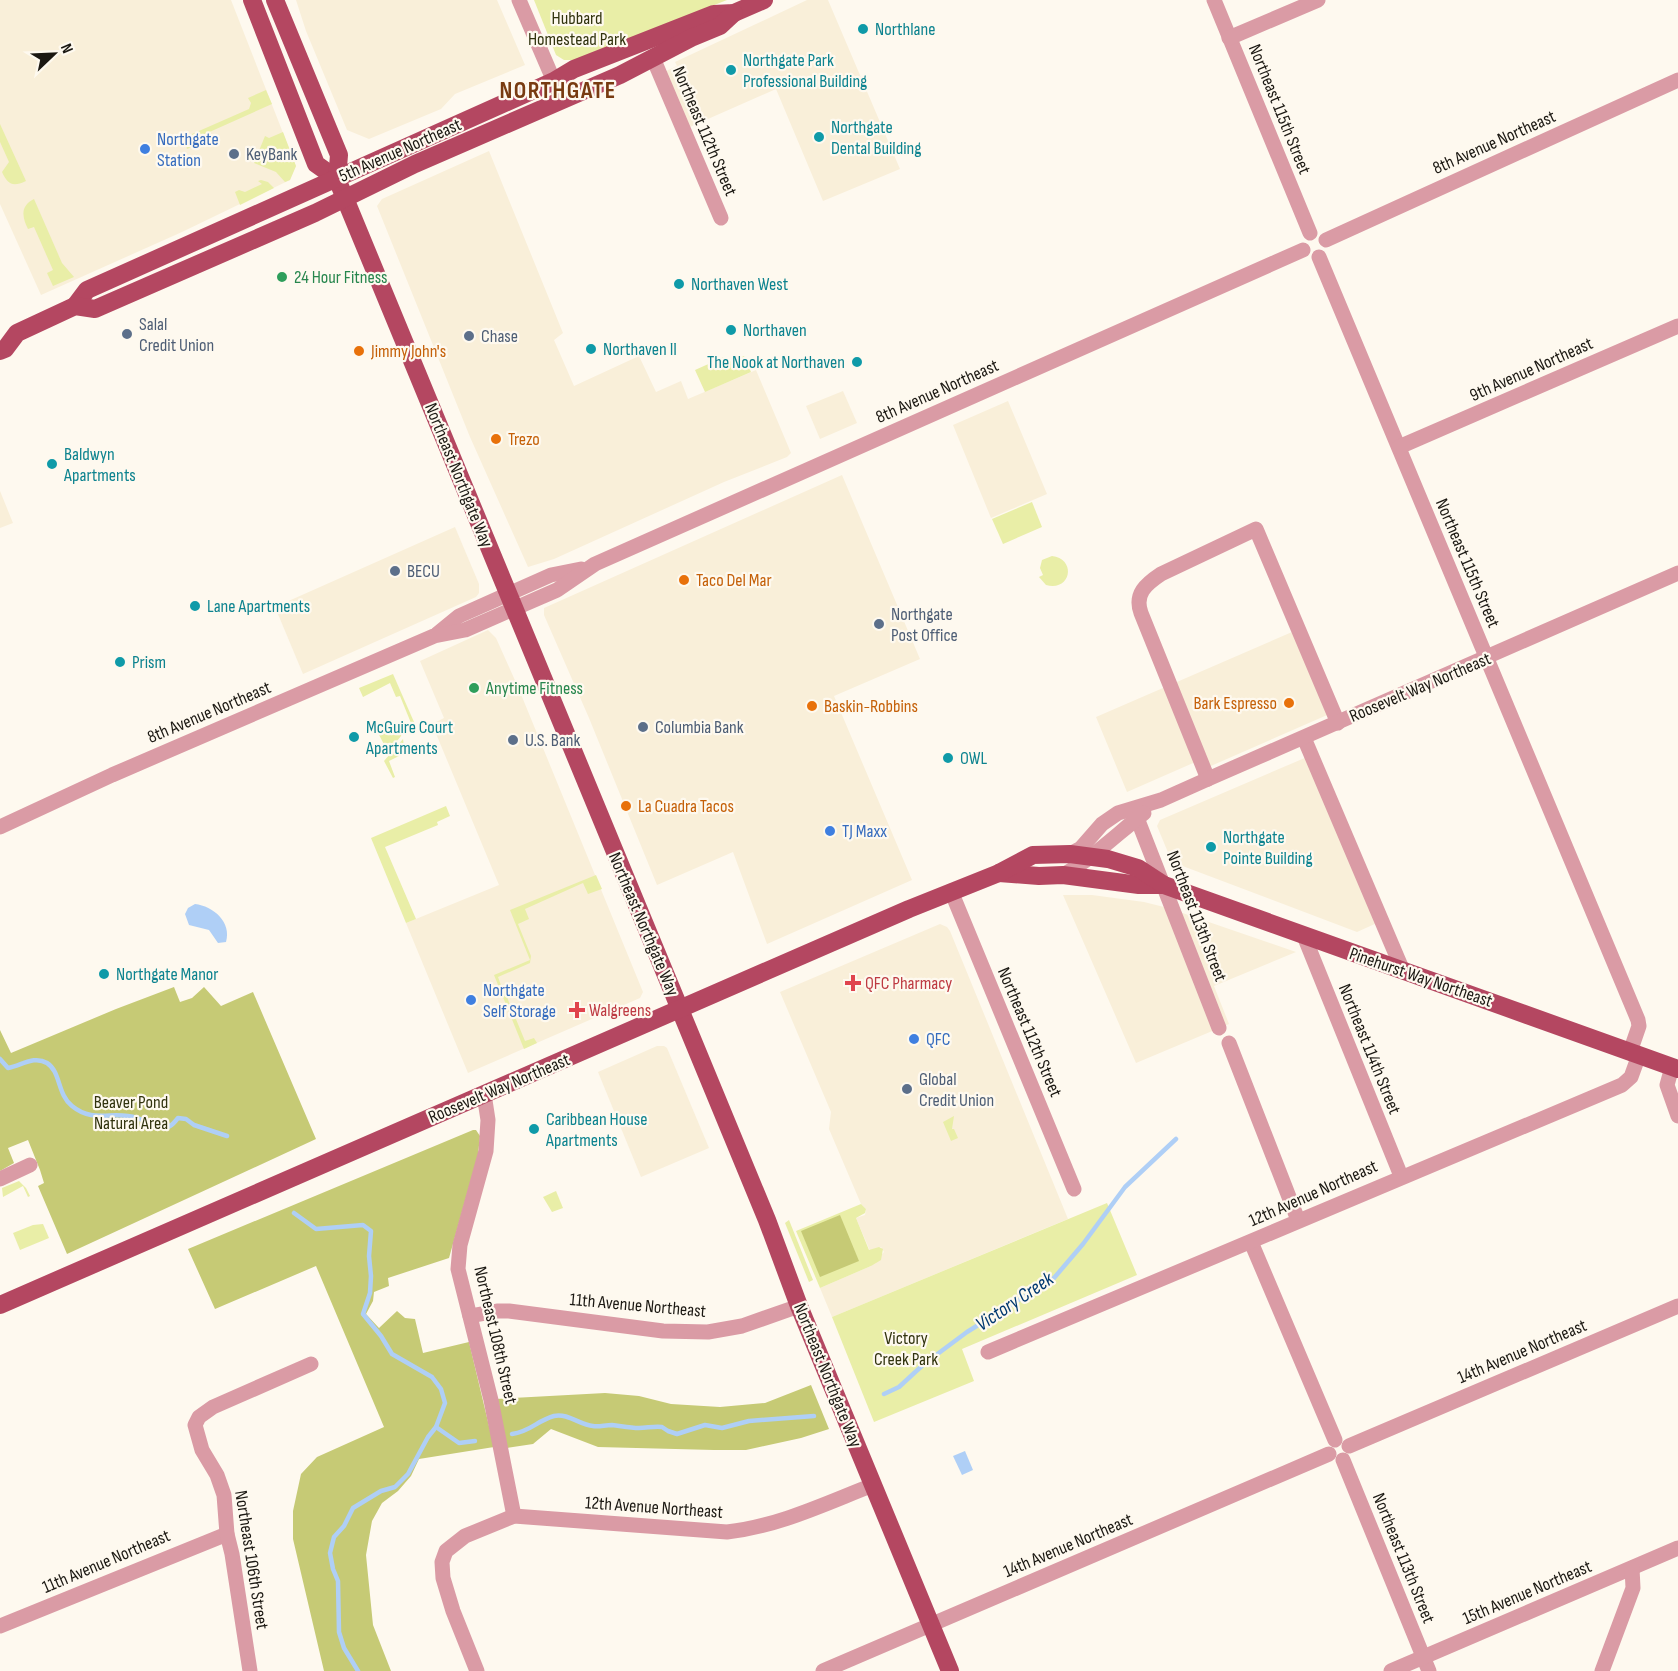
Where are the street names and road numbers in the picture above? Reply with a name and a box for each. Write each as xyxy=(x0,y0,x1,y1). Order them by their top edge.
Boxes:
street label: Northeast 115th Street xyxy=(1244,41,1315,178)
street label: Northeast 112th Street xyxy=(668,63,741,199)
street label: 8th Avenue Northeast xyxy=(1430,106,1559,179)
street label: 5th Avenue Northeast xyxy=(336,114,465,187)
street label: 9th Avenue Northeast xyxy=(1466,333,1596,406)
street label: 8th Avenue Northeast xyxy=(873,355,1002,428)
street label: Northeast Northgate Way xyxy=(420,400,497,550)
street label: Northeast 115th Street xyxy=(1431,496,1504,631)
street label: Roosevelt Way Northeast xyxy=(1346,648,1495,727)
street label: 8th Avenue Northeast xyxy=(144,677,275,748)
street label: Northeast 113th Street xyxy=(1162,848,1231,985)
street label: Northeast Northgate Way xyxy=(604,849,683,999)
street label: Pinehurst Way Northeast xyxy=(1346,943,1496,1012)
street label: Northeast 112th Street xyxy=(993,964,1066,1100)
street label: Northeast 114th Street xyxy=(1334,981,1405,1118)
street label: Roosevelt Way Northeast xyxy=(425,1049,574,1128)
street label: 12th Avenue Northeast xyxy=(1246,1156,1381,1231)
street label: Northeast 108th Street xyxy=(469,1264,522,1406)
street label: 11th Avenue Northeast xyxy=(569,1289,707,1322)
street label: Northeast Northgate Way xyxy=(789,1300,866,1450)
street label: 14th Avenue Northeast xyxy=(1455,1315,1590,1388)
street label: Northeast 106th Street xyxy=(230,1489,273,1632)
street label: Northeast 113th Street xyxy=(1368,1490,1439,1627)
street label: 12th Avenue Northeast xyxy=(584,1492,724,1523)
street label: 14th Avenue Northeast xyxy=(1001,1509,1136,1582)
street label: 11th Avenue Northeast xyxy=(39,1525,174,1598)
street label: 15th Avenue Northeast xyxy=(1460,1556,1595,1629)

